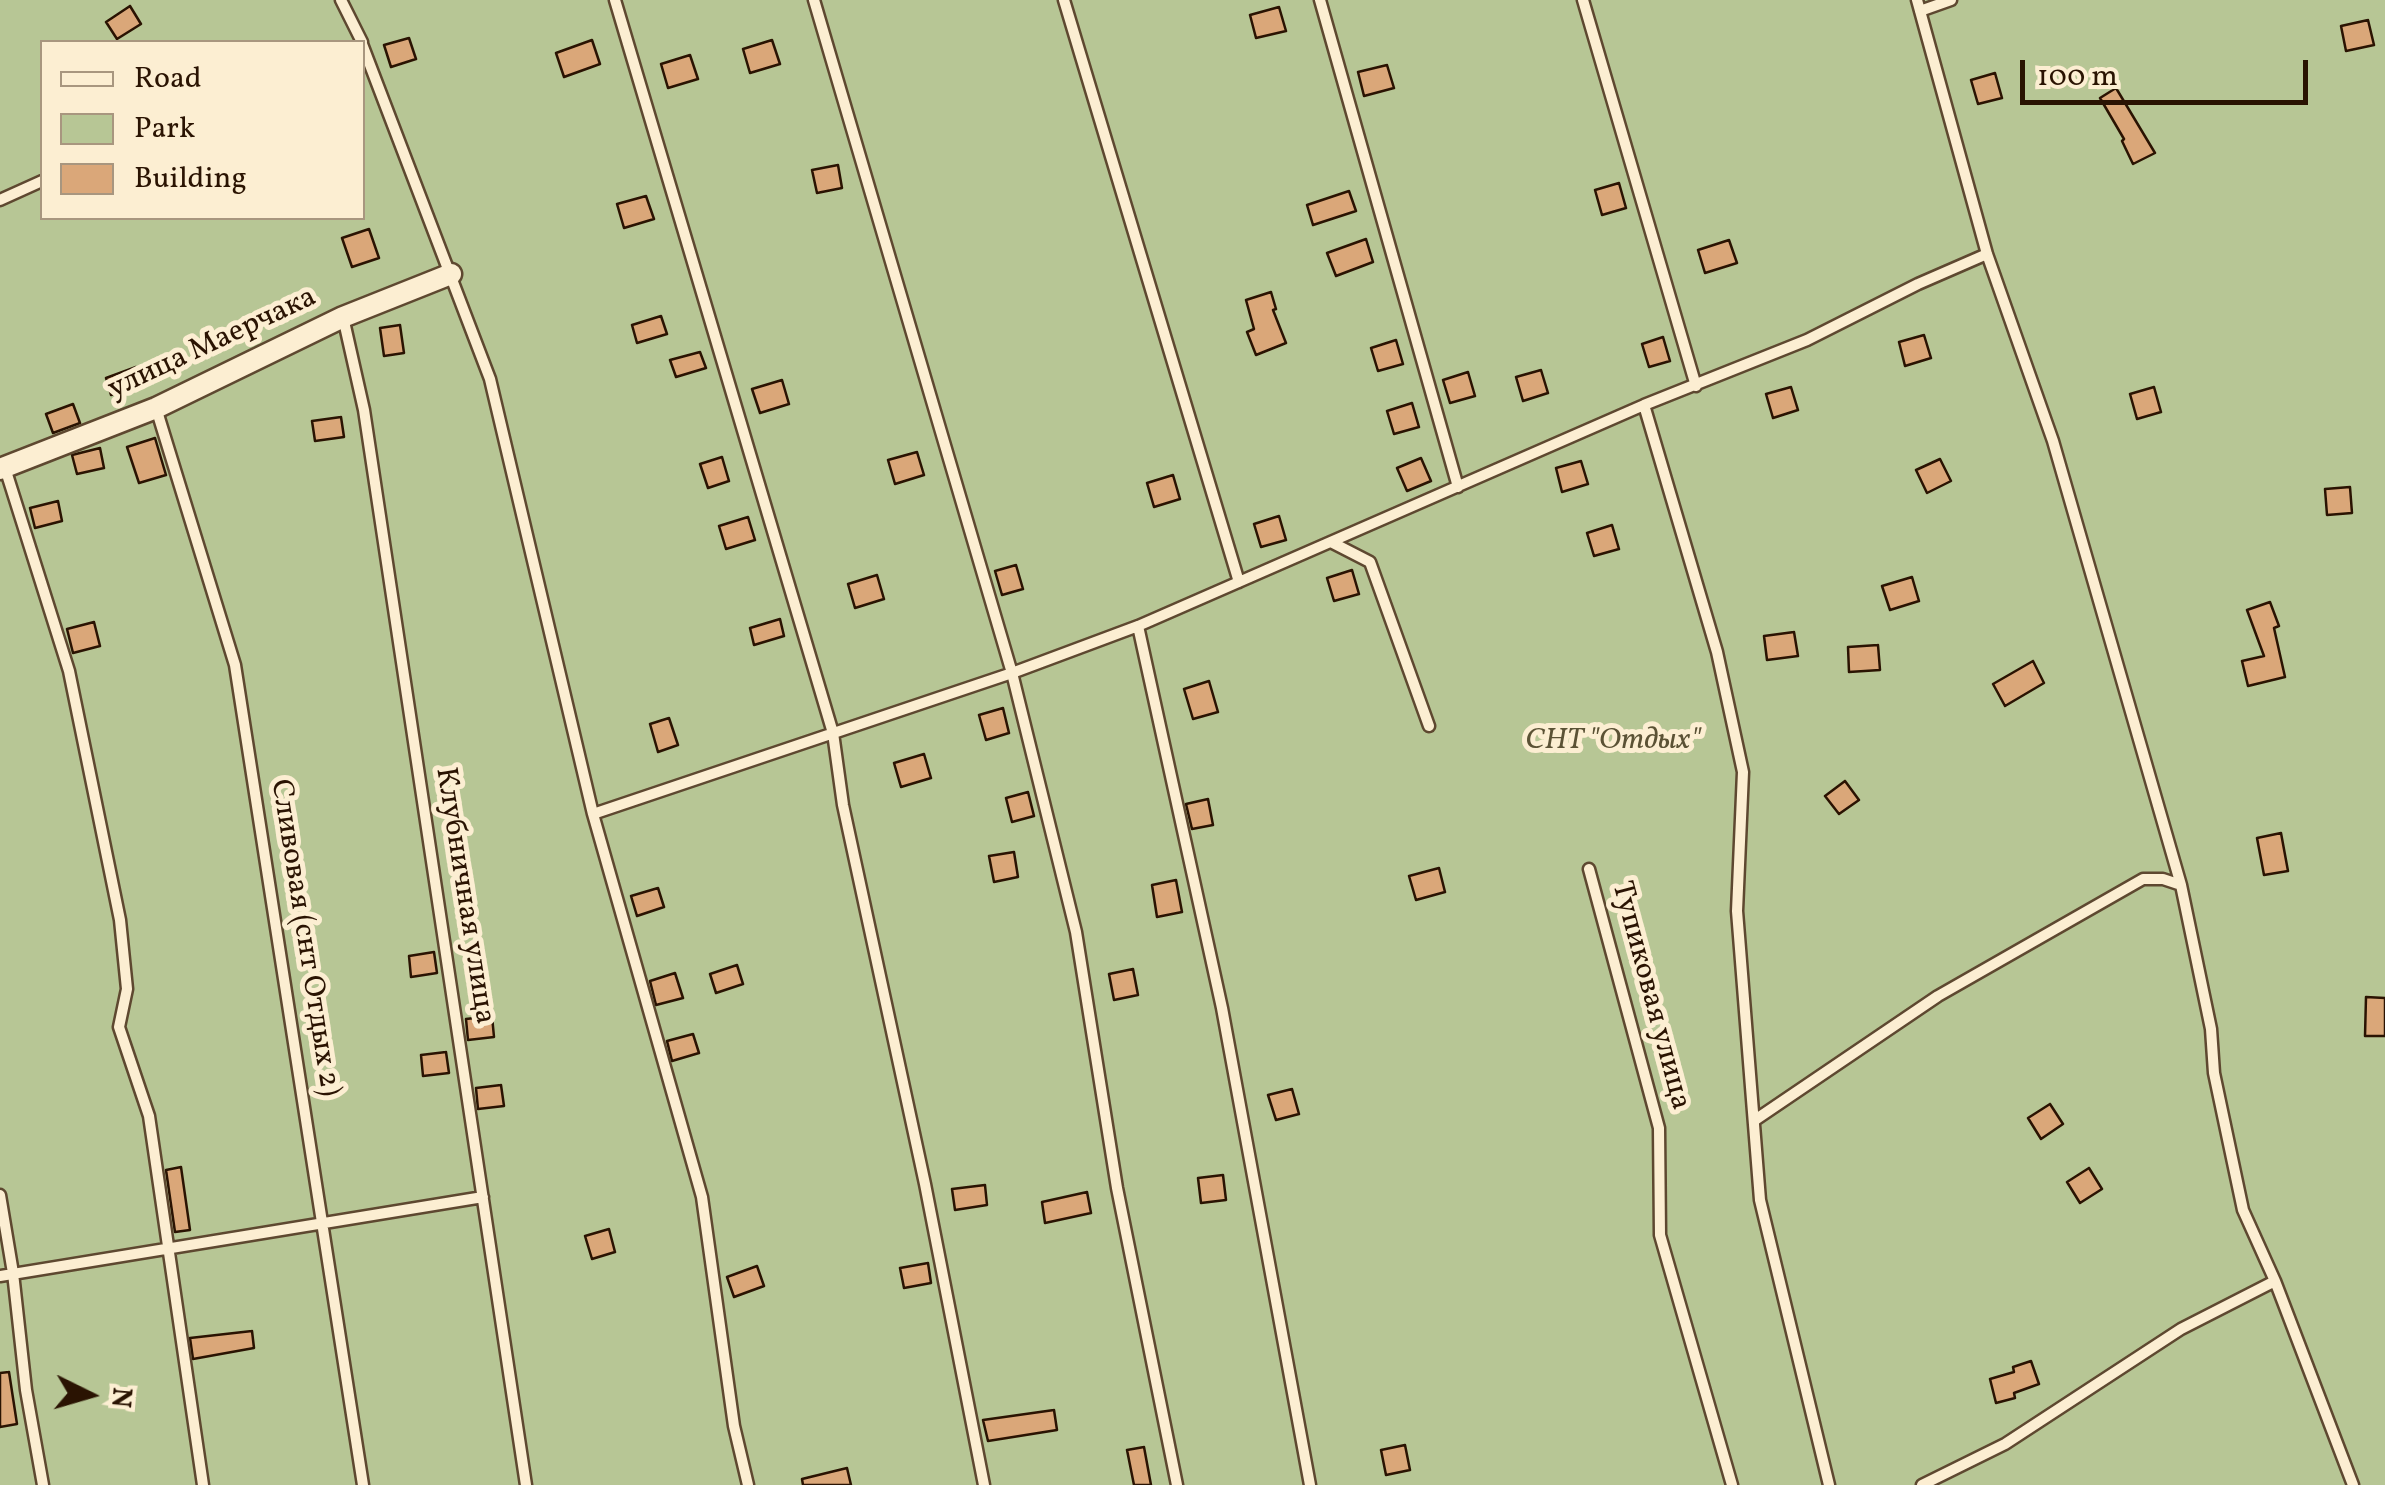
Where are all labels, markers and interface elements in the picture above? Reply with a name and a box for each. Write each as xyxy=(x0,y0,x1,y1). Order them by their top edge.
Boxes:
legend xyxy=(40,40,365,220)
scale bar xyxy=(2025,40,2312,102)
text: 100 m xyxy=(2037,56,2118,98)
text: Road xyxy=(134,58,202,100)
text: Park xyxy=(134,108,195,150)
text: Building xyxy=(134,158,247,200)
street label: улица Маерчака xyxy=(103,281,323,409)
park label: СНТ "Отдых" xyxy=(1525,724,1701,760)
street label: Клубничная улица xyxy=(425,765,501,1027)
street label: Сливовая (снт Отдых 2) xyxy=(260,777,346,1099)
street label: Тупиковая улица xyxy=(1601,878,1697,1114)
north arrow xyxy=(40,1345,140,1445)
text: N xyxy=(100,1386,141,1409)

